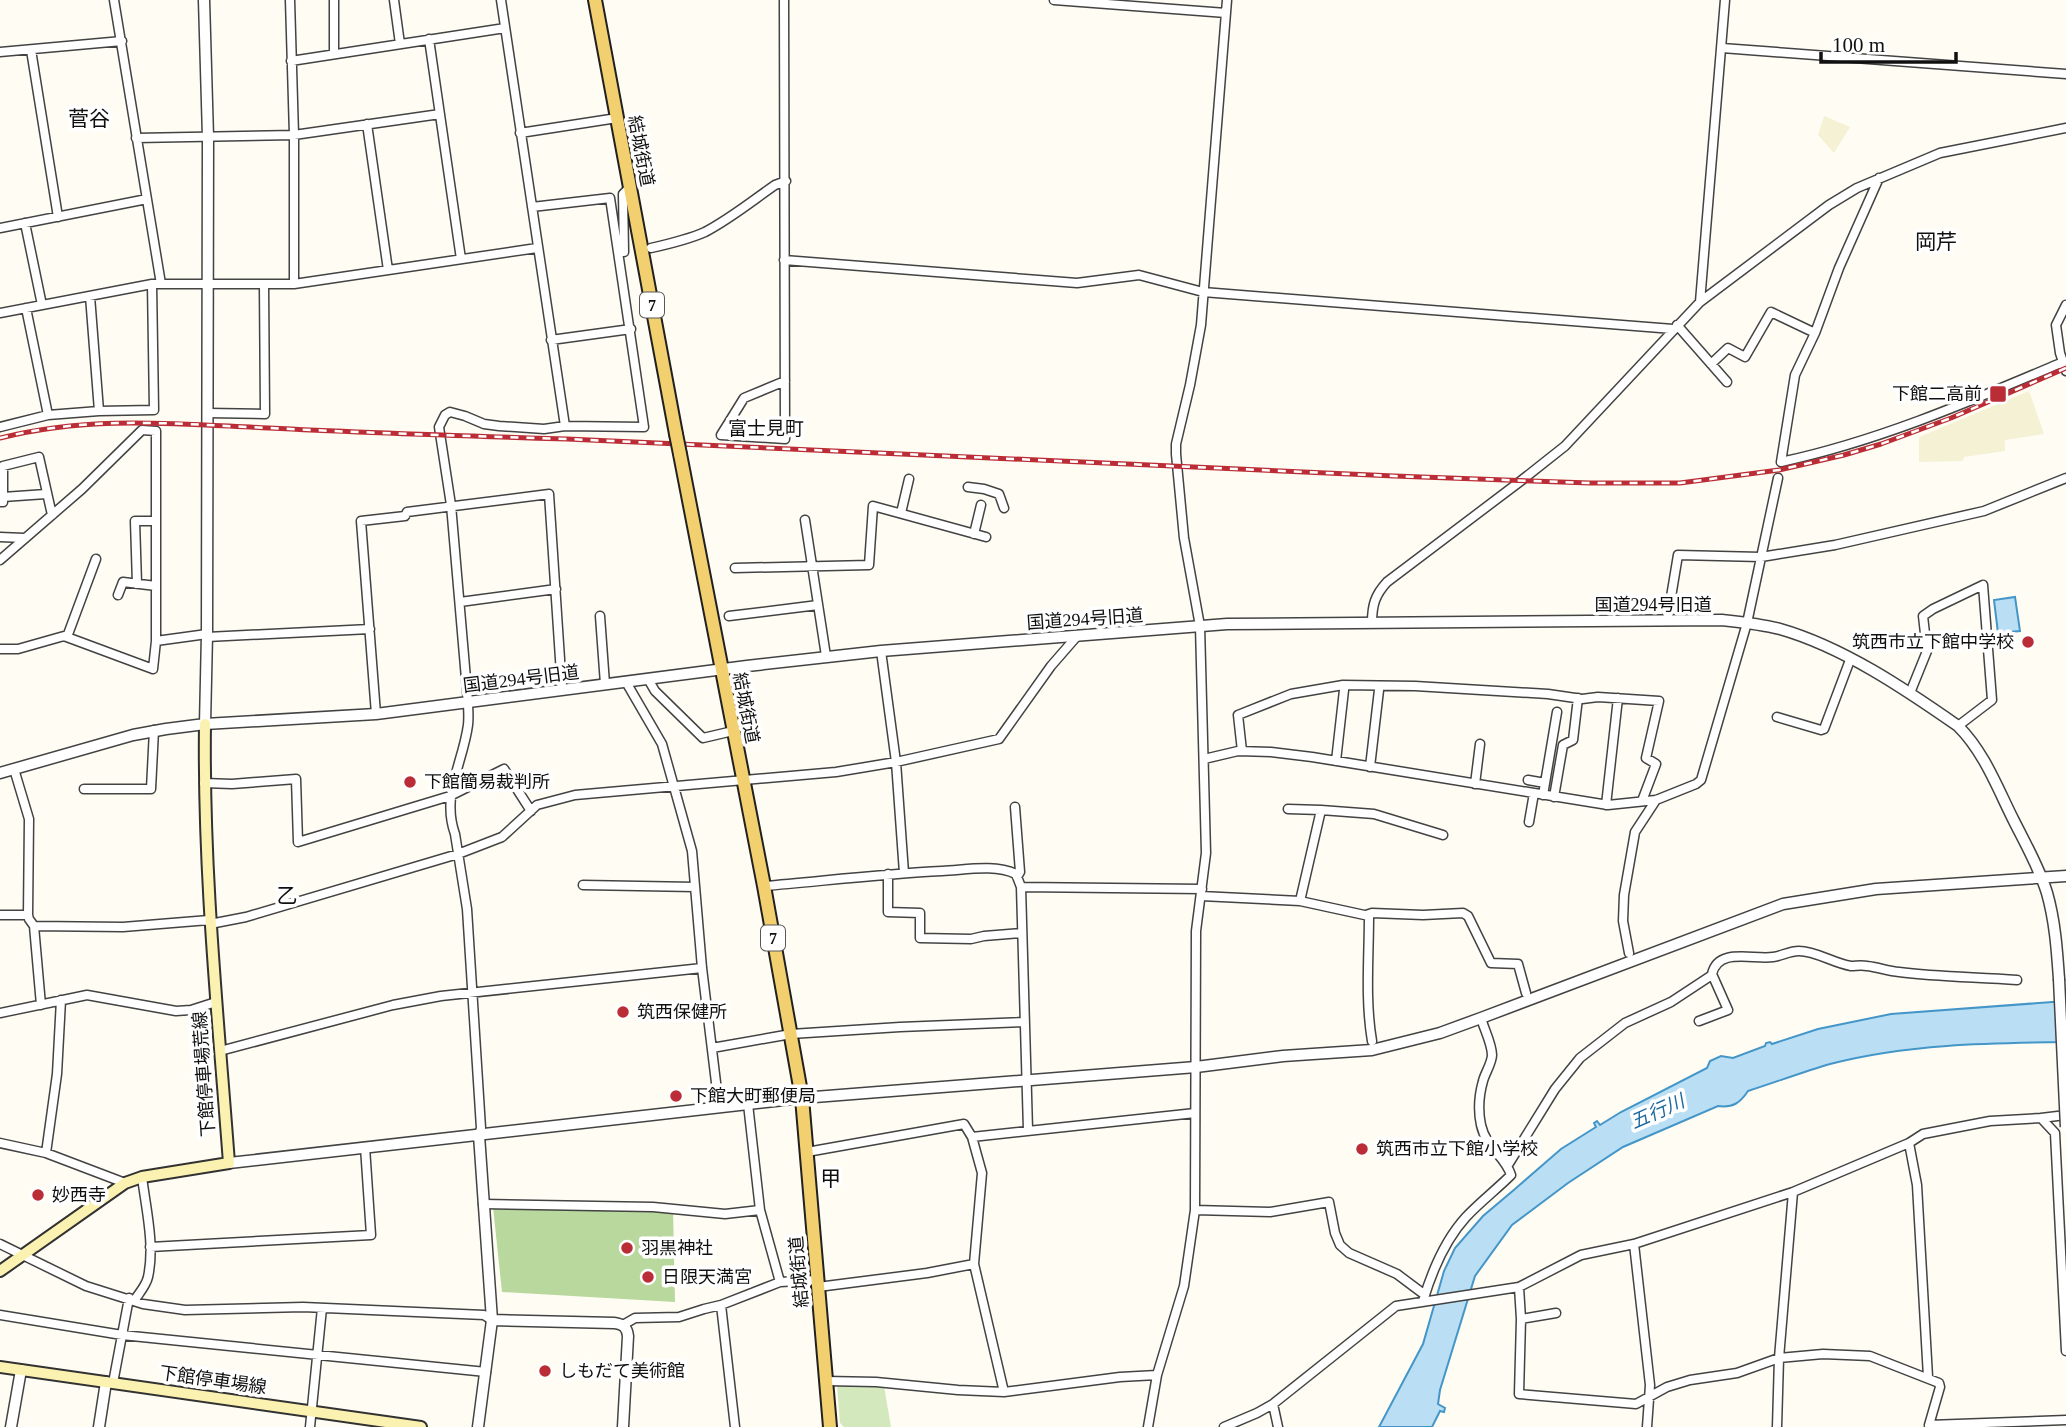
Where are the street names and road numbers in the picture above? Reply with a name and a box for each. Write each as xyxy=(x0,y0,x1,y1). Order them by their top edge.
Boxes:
street label: 結城街道 xyxy=(624,114,658,188)
road number: 7 xyxy=(640,292,664,318)
street label: 国道294号旧道 xyxy=(1595,595,1712,615)
street label: 国道294号旧道 xyxy=(1026,605,1144,633)
street label: 国道294号旧道 xyxy=(462,662,580,696)
street label: 結城街道 xyxy=(729,671,763,745)
road number: 7 xyxy=(761,926,785,950)
street label: 下館停車場荒線 xyxy=(190,1010,218,1138)
street label: 結城街道 xyxy=(786,1235,812,1309)
street label: 下館停車場線 xyxy=(158,1363,268,1397)

